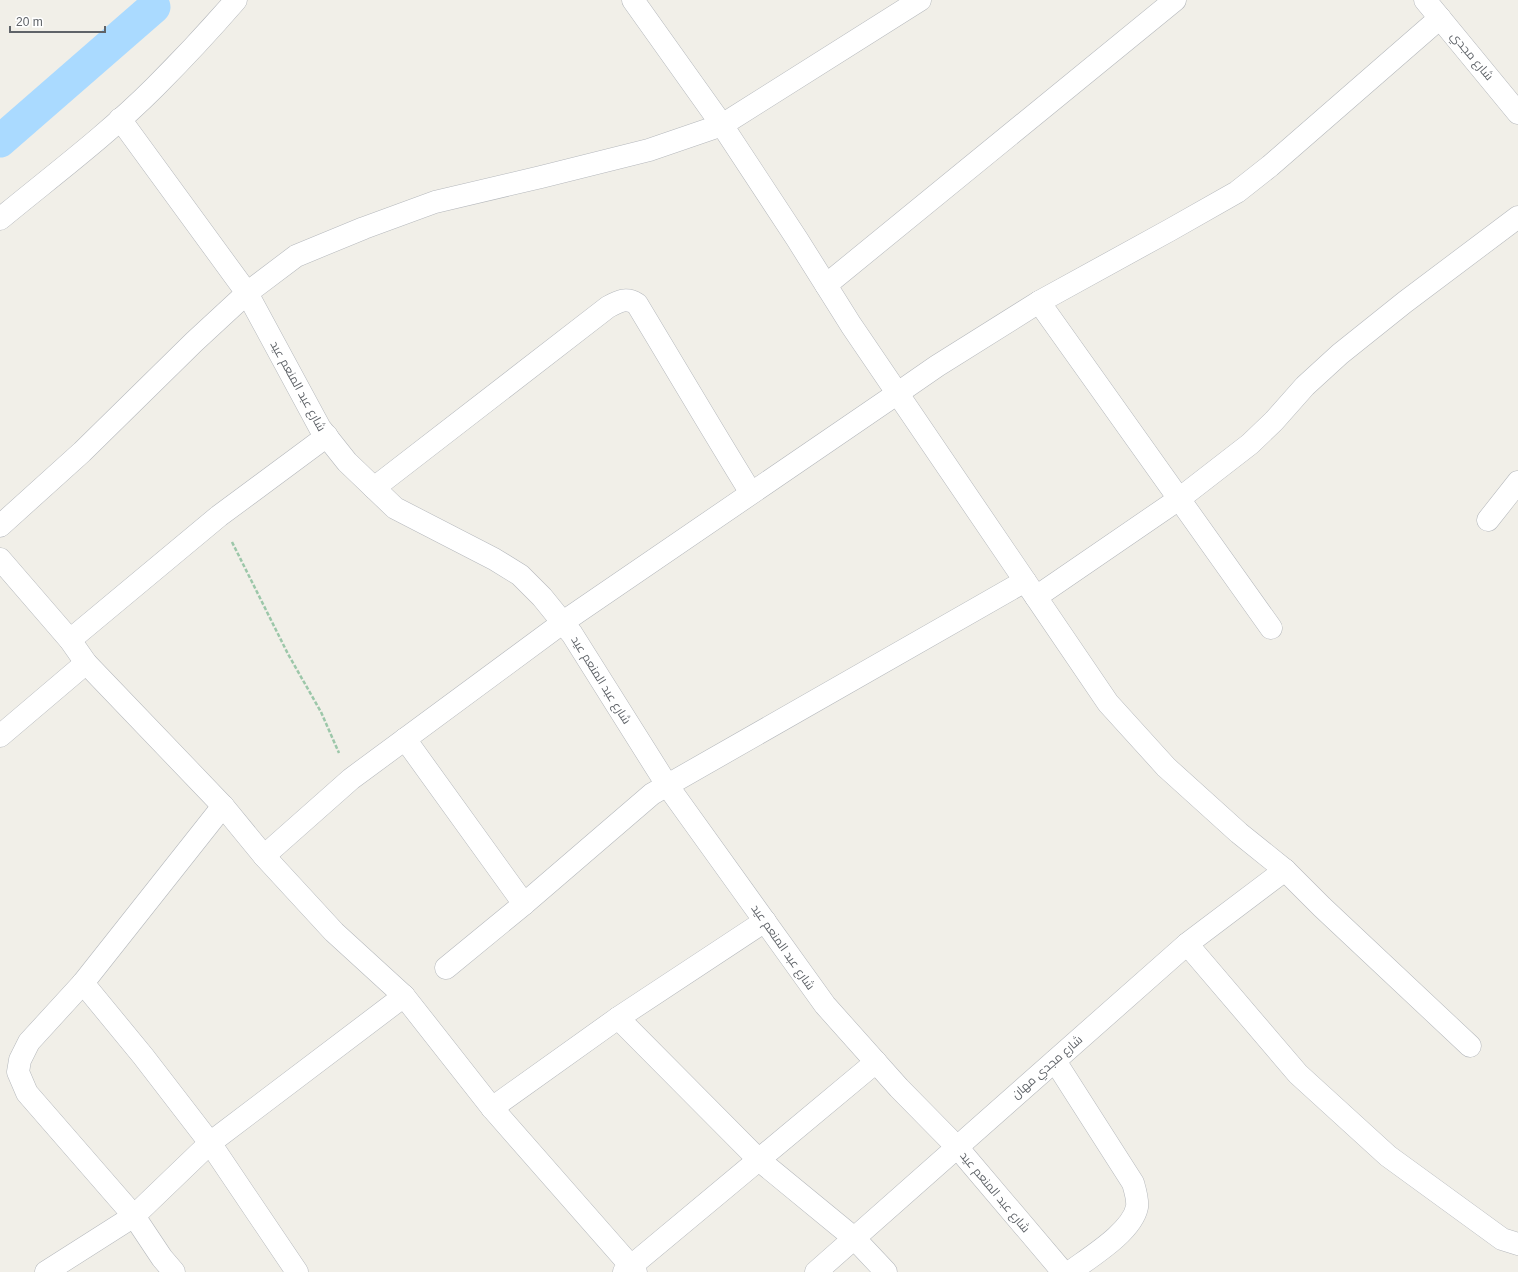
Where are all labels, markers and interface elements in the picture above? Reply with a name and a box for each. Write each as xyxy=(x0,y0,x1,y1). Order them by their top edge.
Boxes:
scale bar xyxy=(10,8,105,34)
text: 20 m xyxy=(16,15,43,29)
street label: شارع مجدي xyxy=(1445,29,1496,85)
street label: شارع عبد المنعم عيد xyxy=(267,338,329,434)
street label: شارع عبد المنعم عيد xyxy=(567,633,634,727)
street label: شارع عبد المنعم عيد xyxy=(747,902,818,993)
street label: شارع مجدي مهان xyxy=(1009,1032,1087,1104)
street label: شارع عبد المنعم عيد xyxy=(956,1149,1033,1236)

